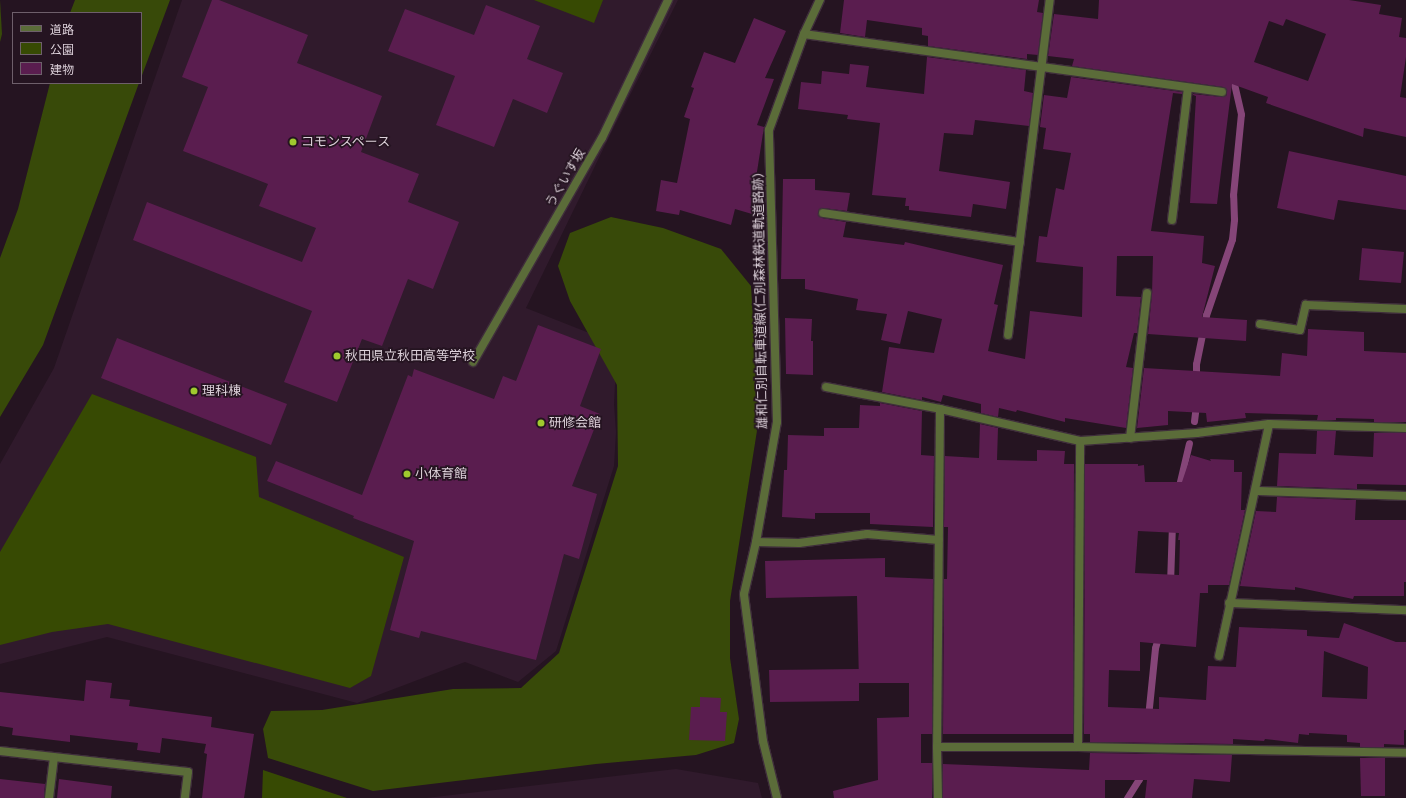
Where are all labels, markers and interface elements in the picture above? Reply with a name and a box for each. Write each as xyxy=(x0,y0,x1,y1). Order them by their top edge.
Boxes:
legend xyxy=(12,12,142,84)
text: 道路 xyxy=(50,23,74,37)
text: 公園 xyxy=(50,43,74,57)
text: 建物 xyxy=(50,63,74,77)
place label: コモンスペース xyxy=(301,134,392,150)
marker: コモンスペース xyxy=(288,137,298,147)
street label: うぐいす坂 xyxy=(543,146,589,210)
street label: 雄和仁別自転車道線(仁別森林鉄道軌道路跡) xyxy=(751,173,771,429)
place label: 秋田県立秋田高等学校 xyxy=(345,348,475,364)
marker: 秋田県立秋田高等学校 xyxy=(332,351,342,361)
place label: 理科棟 xyxy=(202,383,241,399)
marker: 理科棟 xyxy=(189,386,199,396)
place label: 研修会館 xyxy=(549,415,601,431)
marker: 研修会館 xyxy=(536,418,546,428)
place label: 小体育館 xyxy=(415,466,467,482)
marker: 小体育館 xyxy=(402,469,412,479)

